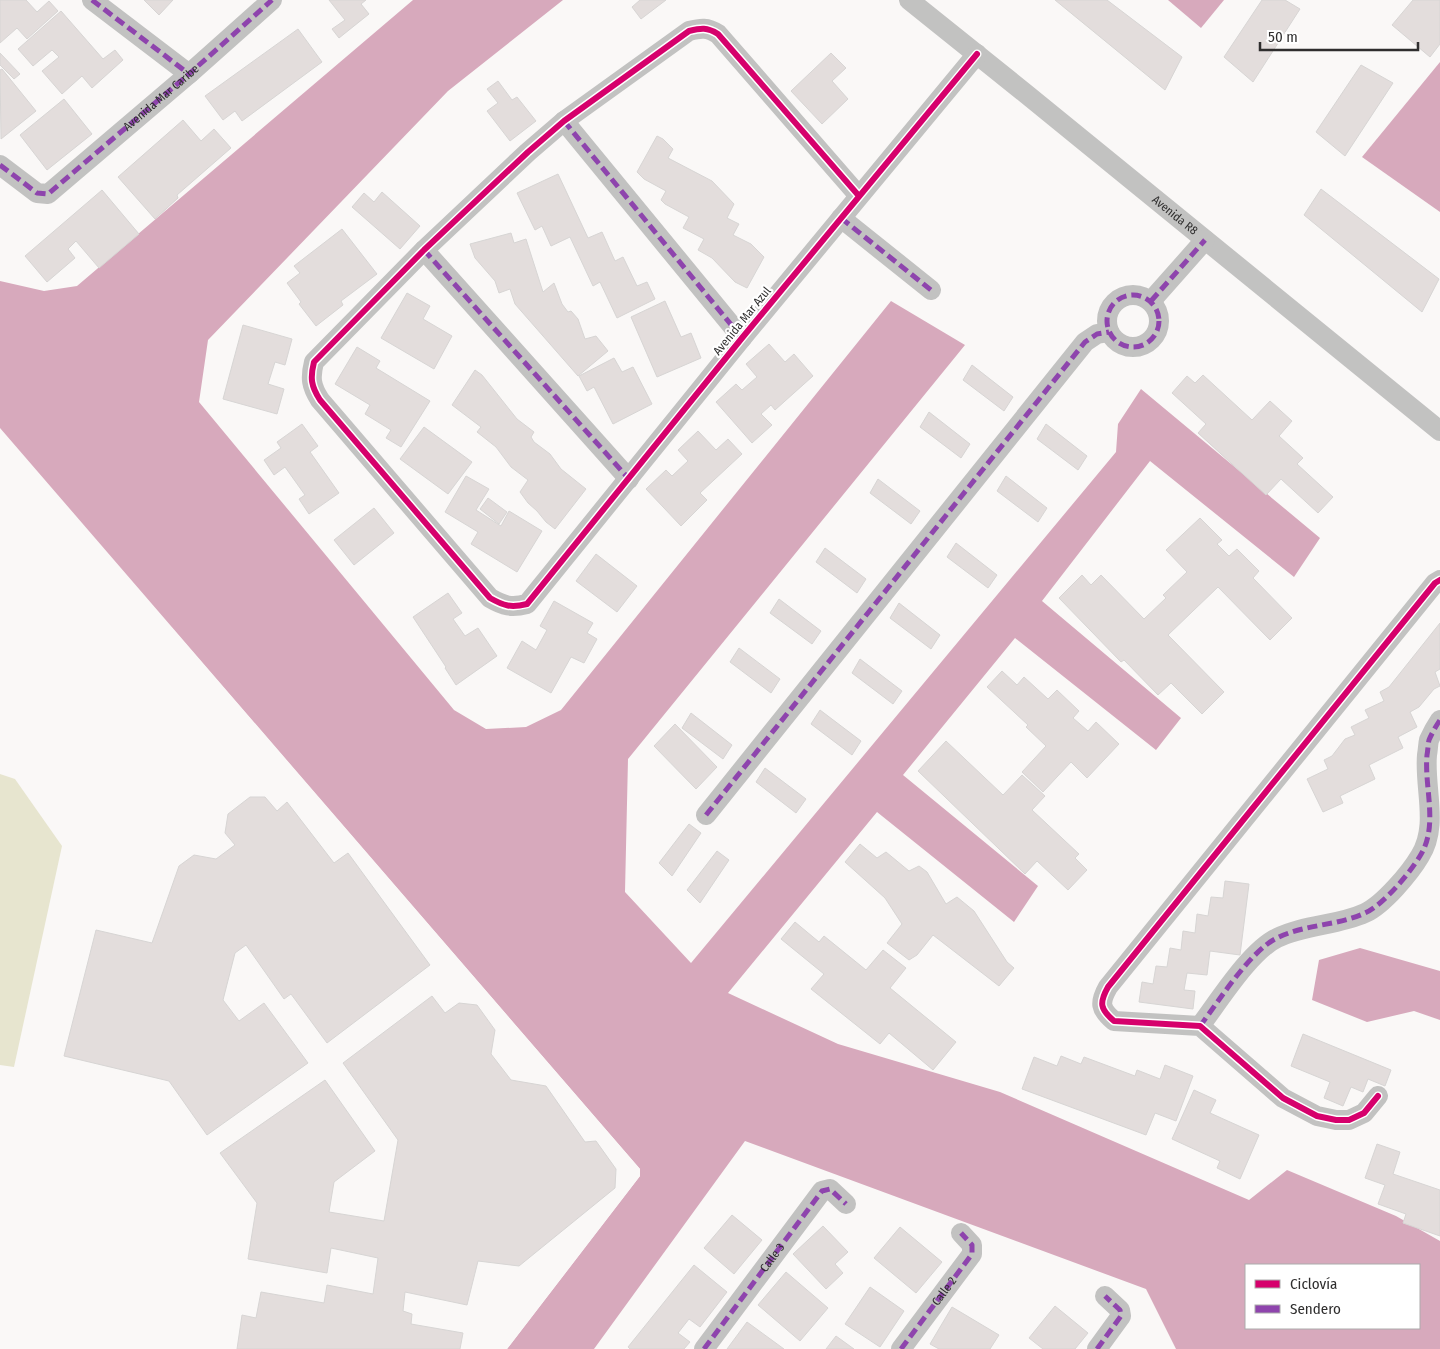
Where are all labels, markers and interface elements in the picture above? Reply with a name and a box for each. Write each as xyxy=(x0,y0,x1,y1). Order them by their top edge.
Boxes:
scale bar xyxy=(1260,20,1418,52)
text: 50 m xyxy=(1268,28,1298,46)
street label: Avenida Mar Caribe xyxy=(120,61,202,134)
street label: Avenida R8 xyxy=(1149,192,1200,238)
street label: Avenida Mar Azul xyxy=(710,284,774,358)
street label: Calle 3 xyxy=(757,1241,787,1275)
legend xyxy=(1245,1264,1420,1329)
street label: Calle 2 xyxy=(929,1274,959,1308)
text: Ciclovía xyxy=(1290,1275,1337,1293)
text: Sendero xyxy=(1290,1300,1341,1318)

